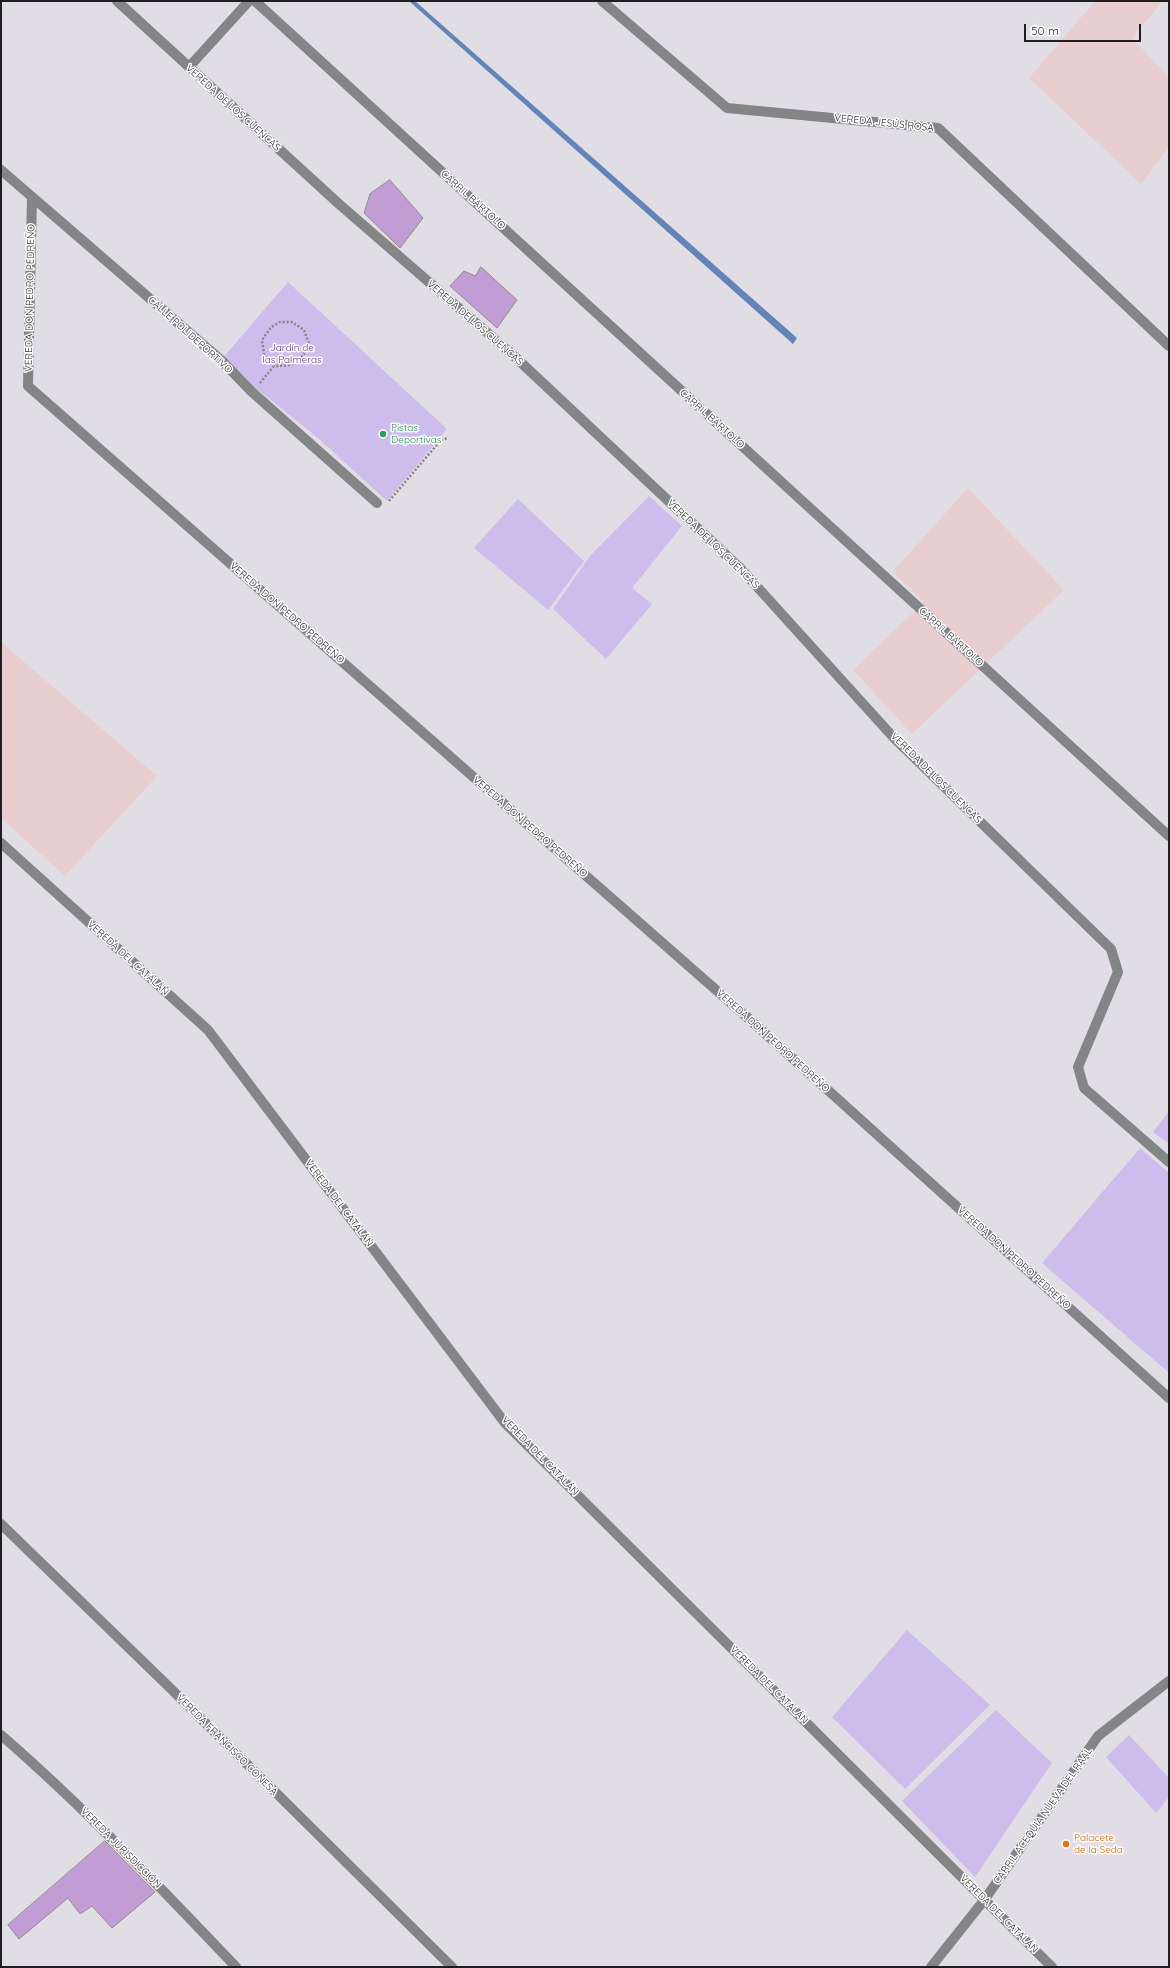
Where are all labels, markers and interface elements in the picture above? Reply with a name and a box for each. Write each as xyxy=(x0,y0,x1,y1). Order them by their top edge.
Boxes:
scale bar xyxy=(1026,16,1143,42)
text: 50 m xyxy=(1031,23,1059,38)
street label: VEREDA DE LOS CUENCAS xyxy=(183,62,283,154)
street label: VEREDA JESÚS ROSA xyxy=(834,112,934,134)
street label: CARRIL BARTOLO xyxy=(438,168,508,232)
street label: VEREDA DON PEDRO PEDREÑO xyxy=(23,224,37,372)
street label: VEREDA DE LOS CUENCAS xyxy=(425,278,525,368)
street label: CALLE POLIDEPORTIVO xyxy=(145,294,235,376)
park label: Jardín de las Palmeras xyxy=(262,342,322,366)
street label: CARRIL BARTOLO xyxy=(677,387,747,451)
place label: Pistas Deportivas xyxy=(391,422,441,446)
marker: Pistas Deportivas xyxy=(378,429,388,439)
street label: VEREDA DE LOS CUENCAS xyxy=(665,497,761,591)
street label: VEREDA DON PEDRO PEDREÑO xyxy=(227,560,347,666)
street label: CARRIL BARTOLO xyxy=(916,605,986,669)
street label: VEREDA DE LOS CUENCAS xyxy=(888,730,984,826)
street label: VEREDA DON PEDRO PEDREÑO xyxy=(470,774,590,880)
street label: VEREDA DEL CATALÁN xyxy=(85,918,171,998)
street label: VEREDA DON PEDRO PEDREÑO xyxy=(714,987,832,1095)
street label: VEREDA DEL CATALÁN xyxy=(302,1157,376,1249)
street label: VEREDA DON PEDRO PEDREÑO xyxy=(955,1204,1073,1312)
street label: VEREDA DEL CATALÁN xyxy=(499,1414,581,1498)
street label: VEREDA DEL CATALÁN xyxy=(727,1643,811,1727)
street label: VEREDA FRANCISCO CONESA xyxy=(174,1692,280,1798)
street label: CARRIL ACEQUIA NUEVA DEL RAAL xyxy=(991,1746,1095,1886)
street label: VEREDA JURISDICCIÓN xyxy=(78,1805,164,1891)
place label: Palacete de la Seda xyxy=(1074,1832,1123,1856)
marker: Palacete de la Seda xyxy=(1061,1839,1071,1849)
street label: VEREDA DEL CATALÁN xyxy=(957,1872,1041,1956)

